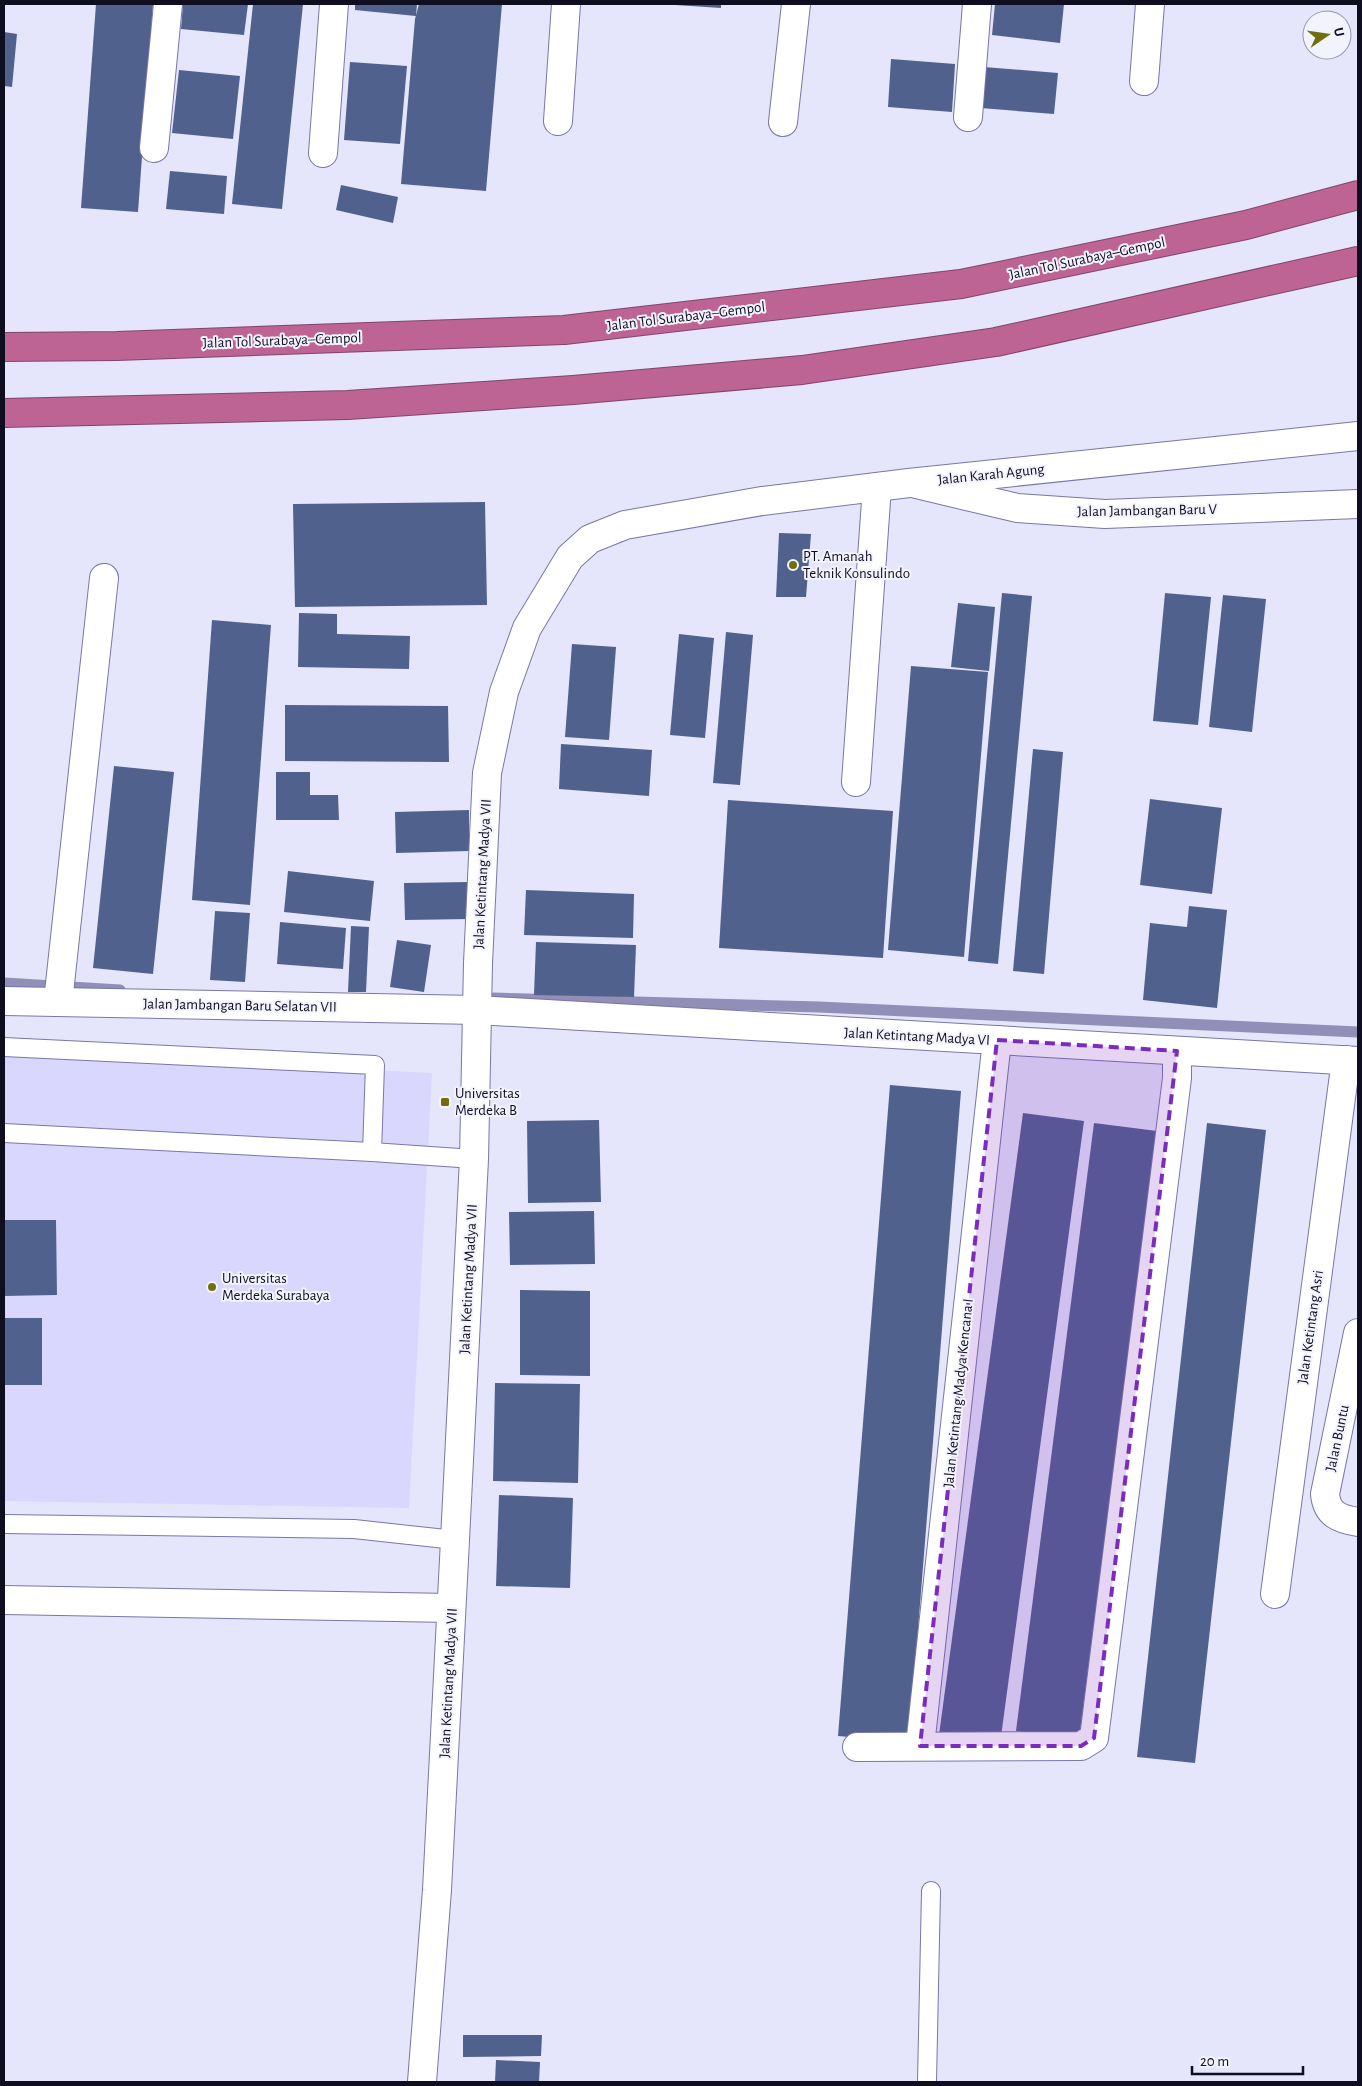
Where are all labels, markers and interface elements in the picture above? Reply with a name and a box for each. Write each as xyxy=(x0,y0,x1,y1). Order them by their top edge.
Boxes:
north arrow xyxy=(1302,10,1352,60)
text: U xyxy=(1331,26,1347,38)
street label: Jalan Tol Surabaya–Gempol xyxy=(1008,235,1166,282)
street label: Jalan Tol Surabaya–Gempol xyxy=(606,299,766,334)
street label: Jalan Tol Surabaya–Gempol xyxy=(202,330,362,351)
street label: Jalan Karah Agung xyxy=(937,461,1046,488)
street label: Jalan Jambangan Baru V xyxy=(1077,502,1218,519)
place label: PT. Amanah Teknik Konsulindo xyxy=(803,549,910,581)
marker: PT. Amanah Teknik Konsulindo xyxy=(787,559,799,571)
street label: Jalan Ketintang Madya VII xyxy=(471,799,494,950)
street label: Jalan Jambangan Baru Selatan VII xyxy=(143,996,337,1015)
street label: Jalan Ketintang Madya VI xyxy=(843,1025,990,1048)
place label: Universitas Merdeka B xyxy=(455,1086,520,1118)
marker: Universitas Merdeka B xyxy=(439,1096,451,1108)
street label: Jalan Ketintang Madya VII xyxy=(457,1204,480,1355)
street label: Jalan Ketintang Asri xyxy=(1295,1269,1326,1385)
place label: Universitas Merdeka Surabaya xyxy=(222,1271,330,1303)
marker: Universitas Merdeka Surabaya xyxy=(206,1281,218,1293)
street label: Jalan Ketintang Madya Kencana I xyxy=(941,1298,976,1488)
street label: Jalan Buntu xyxy=(1323,1403,1352,1473)
street label: Jalan Ketintang Madya VII xyxy=(437,1608,460,1759)
scale bar xyxy=(1192,2044,1303,2076)
text: 20 m xyxy=(1200,2054,1229,2069)

